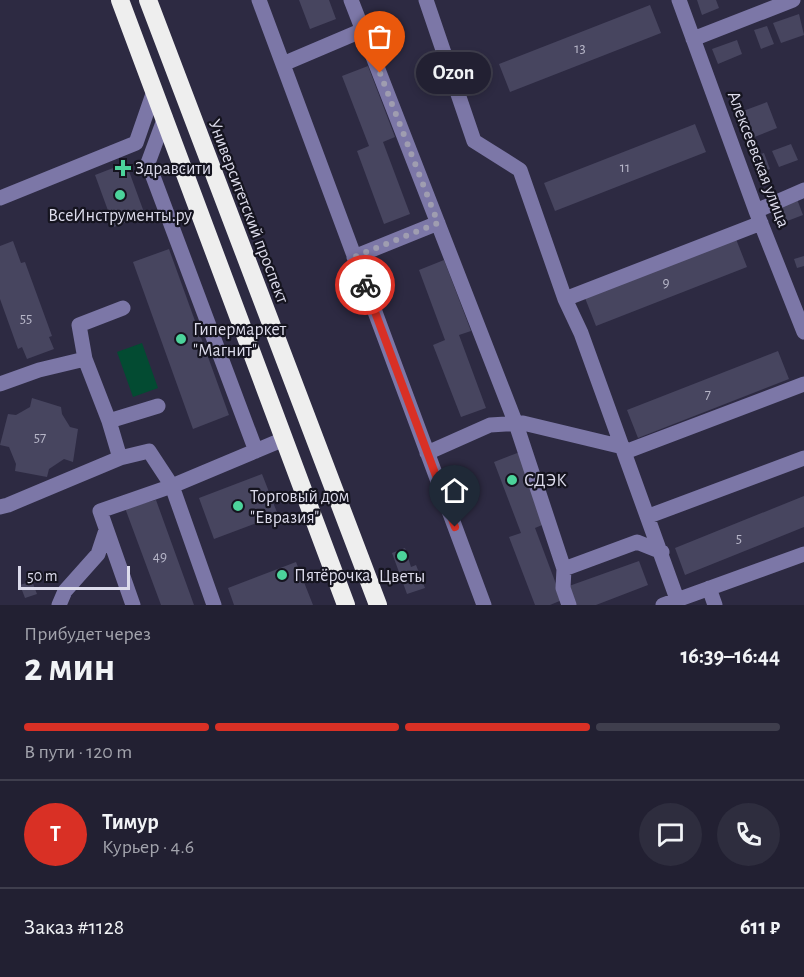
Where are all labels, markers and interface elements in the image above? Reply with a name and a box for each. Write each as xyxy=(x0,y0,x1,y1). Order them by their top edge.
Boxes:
pin xyxy=(354,11,405,73)
icon: bag xyxy=(363,20,396,53)
house number: 13 xyxy=(574,41,586,56)
callout: Ozon xyxy=(416,52,491,94)
text: Ozon xyxy=(433,63,474,83)
street label: Алексеевская улица xyxy=(724,89,792,230)
street label: Университетский проспект xyxy=(205,117,292,306)
place label: Здравсити xyxy=(135,160,211,178)
house number: 11 xyxy=(620,160,630,175)
marker: Здравсити xyxy=(116,161,130,175)
marker: ВсеИнструменты.ру xyxy=(113,188,127,202)
place label: ВсеИнструменты.ру xyxy=(48,207,192,225)
courier xyxy=(335,255,395,315)
icon: bike xyxy=(349,269,382,302)
house number: 9 xyxy=(662,275,670,290)
house number: 55 xyxy=(20,311,32,326)
place label: Гипермаркет "Магнит" xyxy=(193,321,287,360)
marker: Гипермаркет "Магнит" xyxy=(174,332,188,346)
house number: 7 xyxy=(705,387,711,402)
house number: 57 xyxy=(34,430,46,445)
pin xyxy=(429,465,480,527)
place label: СДЭК xyxy=(524,472,567,490)
marker: СДЭК xyxy=(505,473,519,487)
icon: home xyxy=(438,474,471,507)
place label: Торговый дом "Евразия" xyxy=(250,488,350,527)
marker: Торговый дом "Евразия" xyxy=(231,499,245,513)
house number: 5 xyxy=(736,531,742,546)
house number: 49 xyxy=(153,549,167,564)
marker: Цветы xyxy=(395,549,409,563)
scale bar xyxy=(18,563,130,590)
place label: Пятёрочка xyxy=(294,567,371,585)
text: 50 m xyxy=(27,568,58,584)
marker: Пятёрочка xyxy=(275,568,289,582)
place label: Цветы xyxy=(379,568,425,586)
text: Прибудет через xyxy=(24,624,151,644)
text: 16:39–16:44 xyxy=(680,645,780,667)
text: 2 мин xyxy=(24,649,115,688)
text: В пути · 120 m xyxy=(24,742,132,762)
button: chat xyxy=(639,803,702,866)
button: phone xyxy=(717,803,780,866)
text: Тимур xyxy=(102,811,159,833)
text: Т xyxy=(50,823,61,845)
text: Курьер · 4.6 xyxy=(102,837,194,857)
text: Заказ #1128 xyxy=(24,916,124,938)
text: 611 ₽ xyxy=(740,916,780,938)

